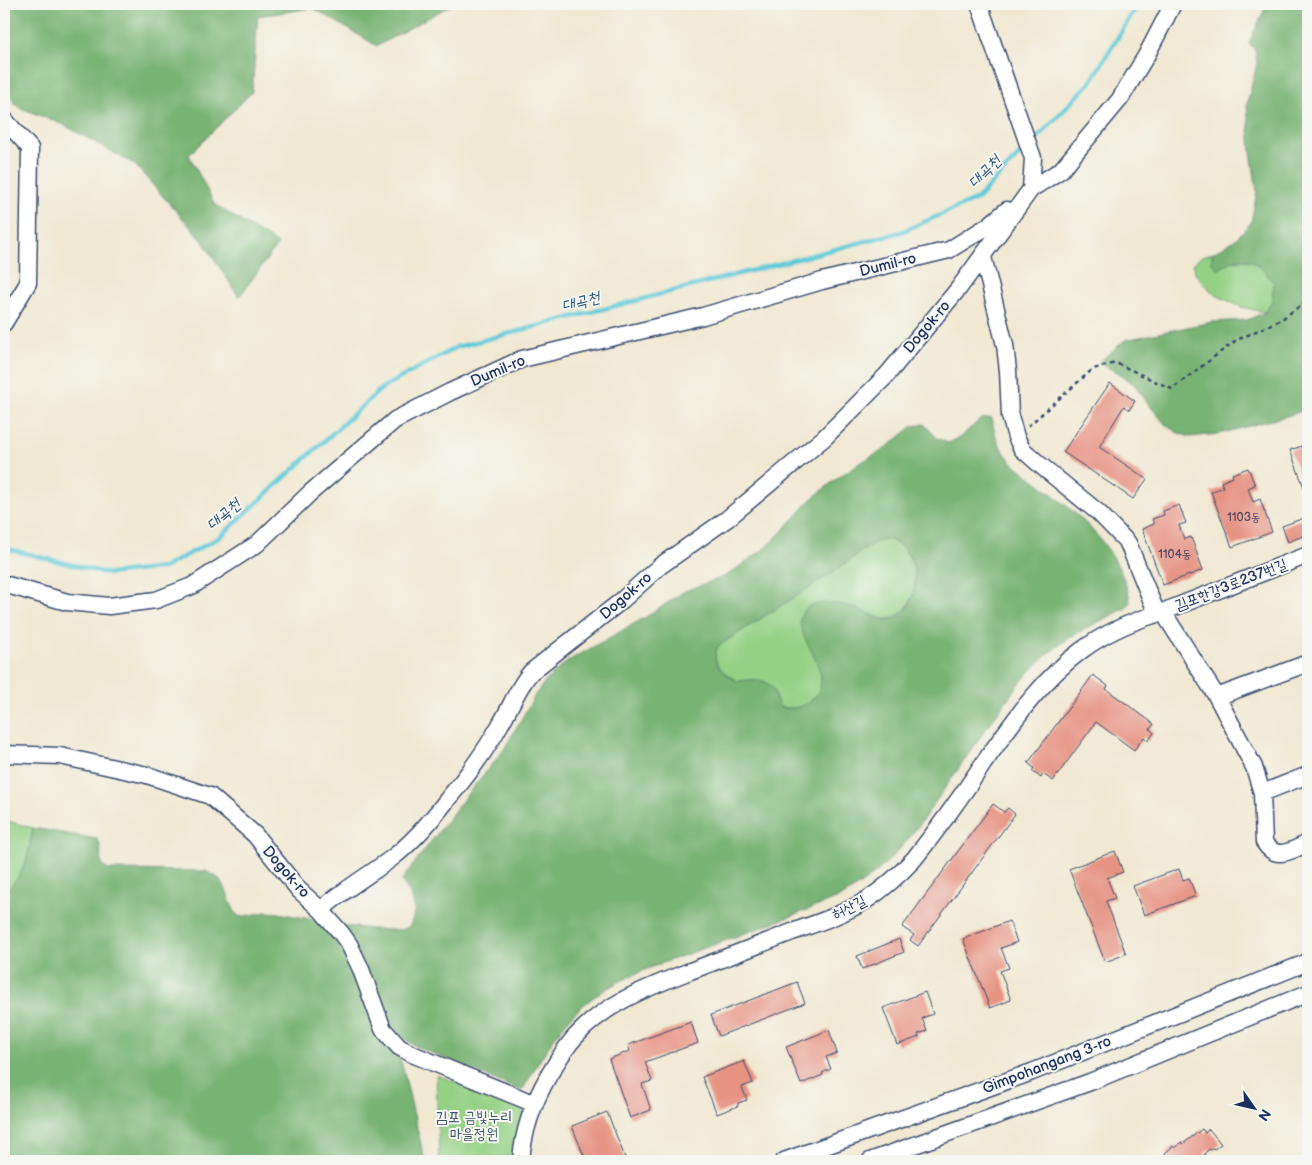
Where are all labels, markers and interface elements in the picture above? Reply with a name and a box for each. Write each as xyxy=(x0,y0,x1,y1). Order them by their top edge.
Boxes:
water label: 대곡천 xyxy=(965,150,1007,192)
street label: Dumil-ro xyxy=(858,249,918,281)
water label: 대곡천 xyxy=(560,288,604,316)
street label: Dogok-ro xyxy=(899,297,955,357)
street label: Dumil-ro xyxy=(468,351,528,391)
water label: 대곡천 xyxy=(203,494,247,535)
house number: 1103동 xyxy=(1227,510,1261,525)
house number: 1104동 xyxy=(1158,547,1192,562)
street label: 김포한강3로237번길 xyxy=(1172,555,1290,615)
street label: Dogok-ro xyxy=(596,568,656,624)
street label: Dogok-ro xyxy=(258,842,314,902)
street label: 허산길 xyxy=(829,891,869,925)
street label: Gimpohangang 3-ro xyxy=(980,1032,1114,1098)
north arrow xyxy=(1230,1082,1280,1132)
text: N xyxy=(1254,1106,1274,1124)
park label: 김포 금빛누리 마을정원 xyxy=(436,1108,512,1144)

